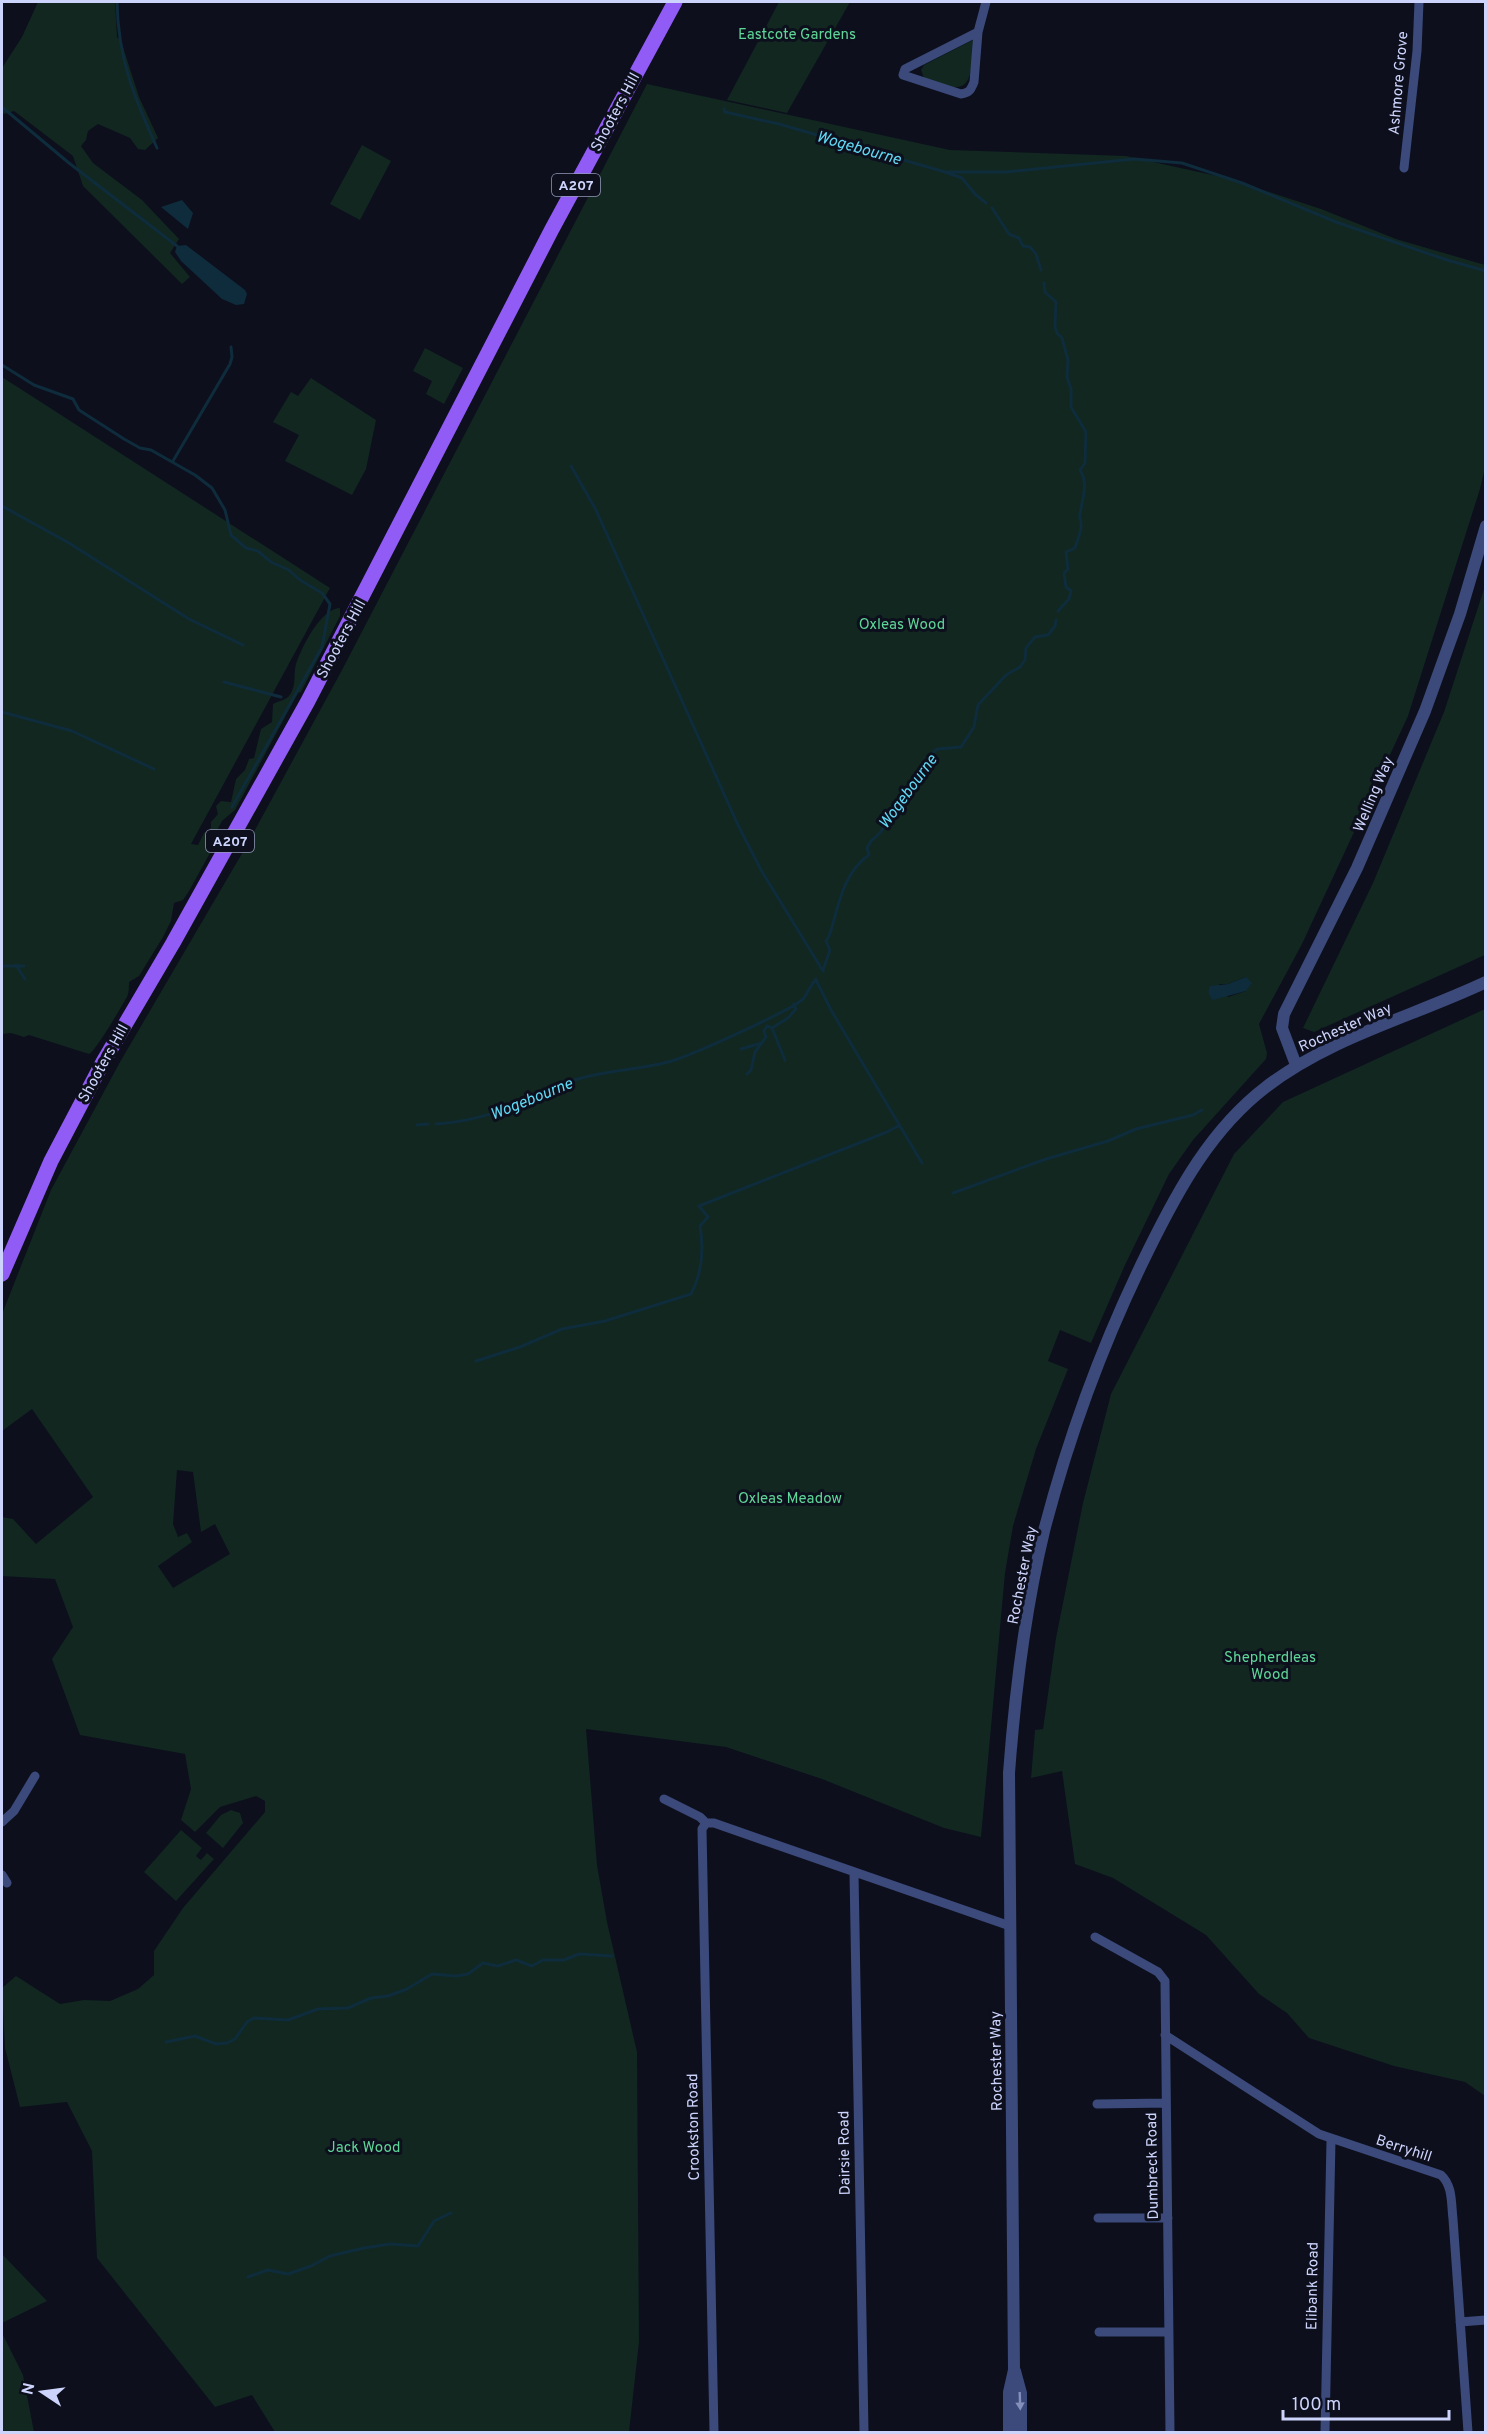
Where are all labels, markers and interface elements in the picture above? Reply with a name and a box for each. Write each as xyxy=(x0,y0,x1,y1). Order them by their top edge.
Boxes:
park label: Eastcote Gardens xyxy=(738,26,856,45)
street label: Ashmore Grove xyxy=(1386,31,1413,136)
street label: Shooters Hill xyxy=(588,70,645,155)
water label: Wogebourne xyxy=(814,127,904,171)
road number: A207 xyxy=(552,174,600,196)
street label: Shooters Hill xyxy=(314,597,371,682)
park label: Oxleas Wood xyxy=(859,616,945,635)
water label: Wogebourne xyxy=(875,750,943,833)
street label: Welling Way xyxy=(1350,754,1399,835)
road number: A207 xyxy=(206,830,254,852)
street label: Rochester Way xyxy=(1296,999,1395,1057)
street label: Shooters Hill xyxy=(75,1021,134,1106)
water label: Wogebourne xyxy=(488,1074,577,1125)
park label: Oxleas Meadow xyxy=(738,1490,842,1509)
street label: Rochester Way xyxy=(1005,1524,1042,1626)
park label: Shepherdleas Wood xyxy=(1224,1649,1316,1685)
street label: Rochester Way xyxy=(987,2011,1008,2111)
street label: Crookston Road xyxy=(684,2073,705,2181)
street label: Dairsie Road xyxy=(835,2111,856,2195)
street label: Dumbreck Road xyxy=(1143,2112,1164,2220)
street label: Berryhill xyxy=(1373,2131,1434,2167)
park label: Jack Wood xyxy=(328,2139,400,2158)
street label: Elibank Road xyxy=(1303,2242,1324,2330)
north arrow xyxy=(12,2362,72,2422)
text: N xyxy=(18,2381,40,2397)
scale bar xyxy=(1283,2383,1450,2421)
one-way arrow xyxy=(1016,2391,1025,2410)
text: 100 m xyxy=(1292,2394,1341,2417)

